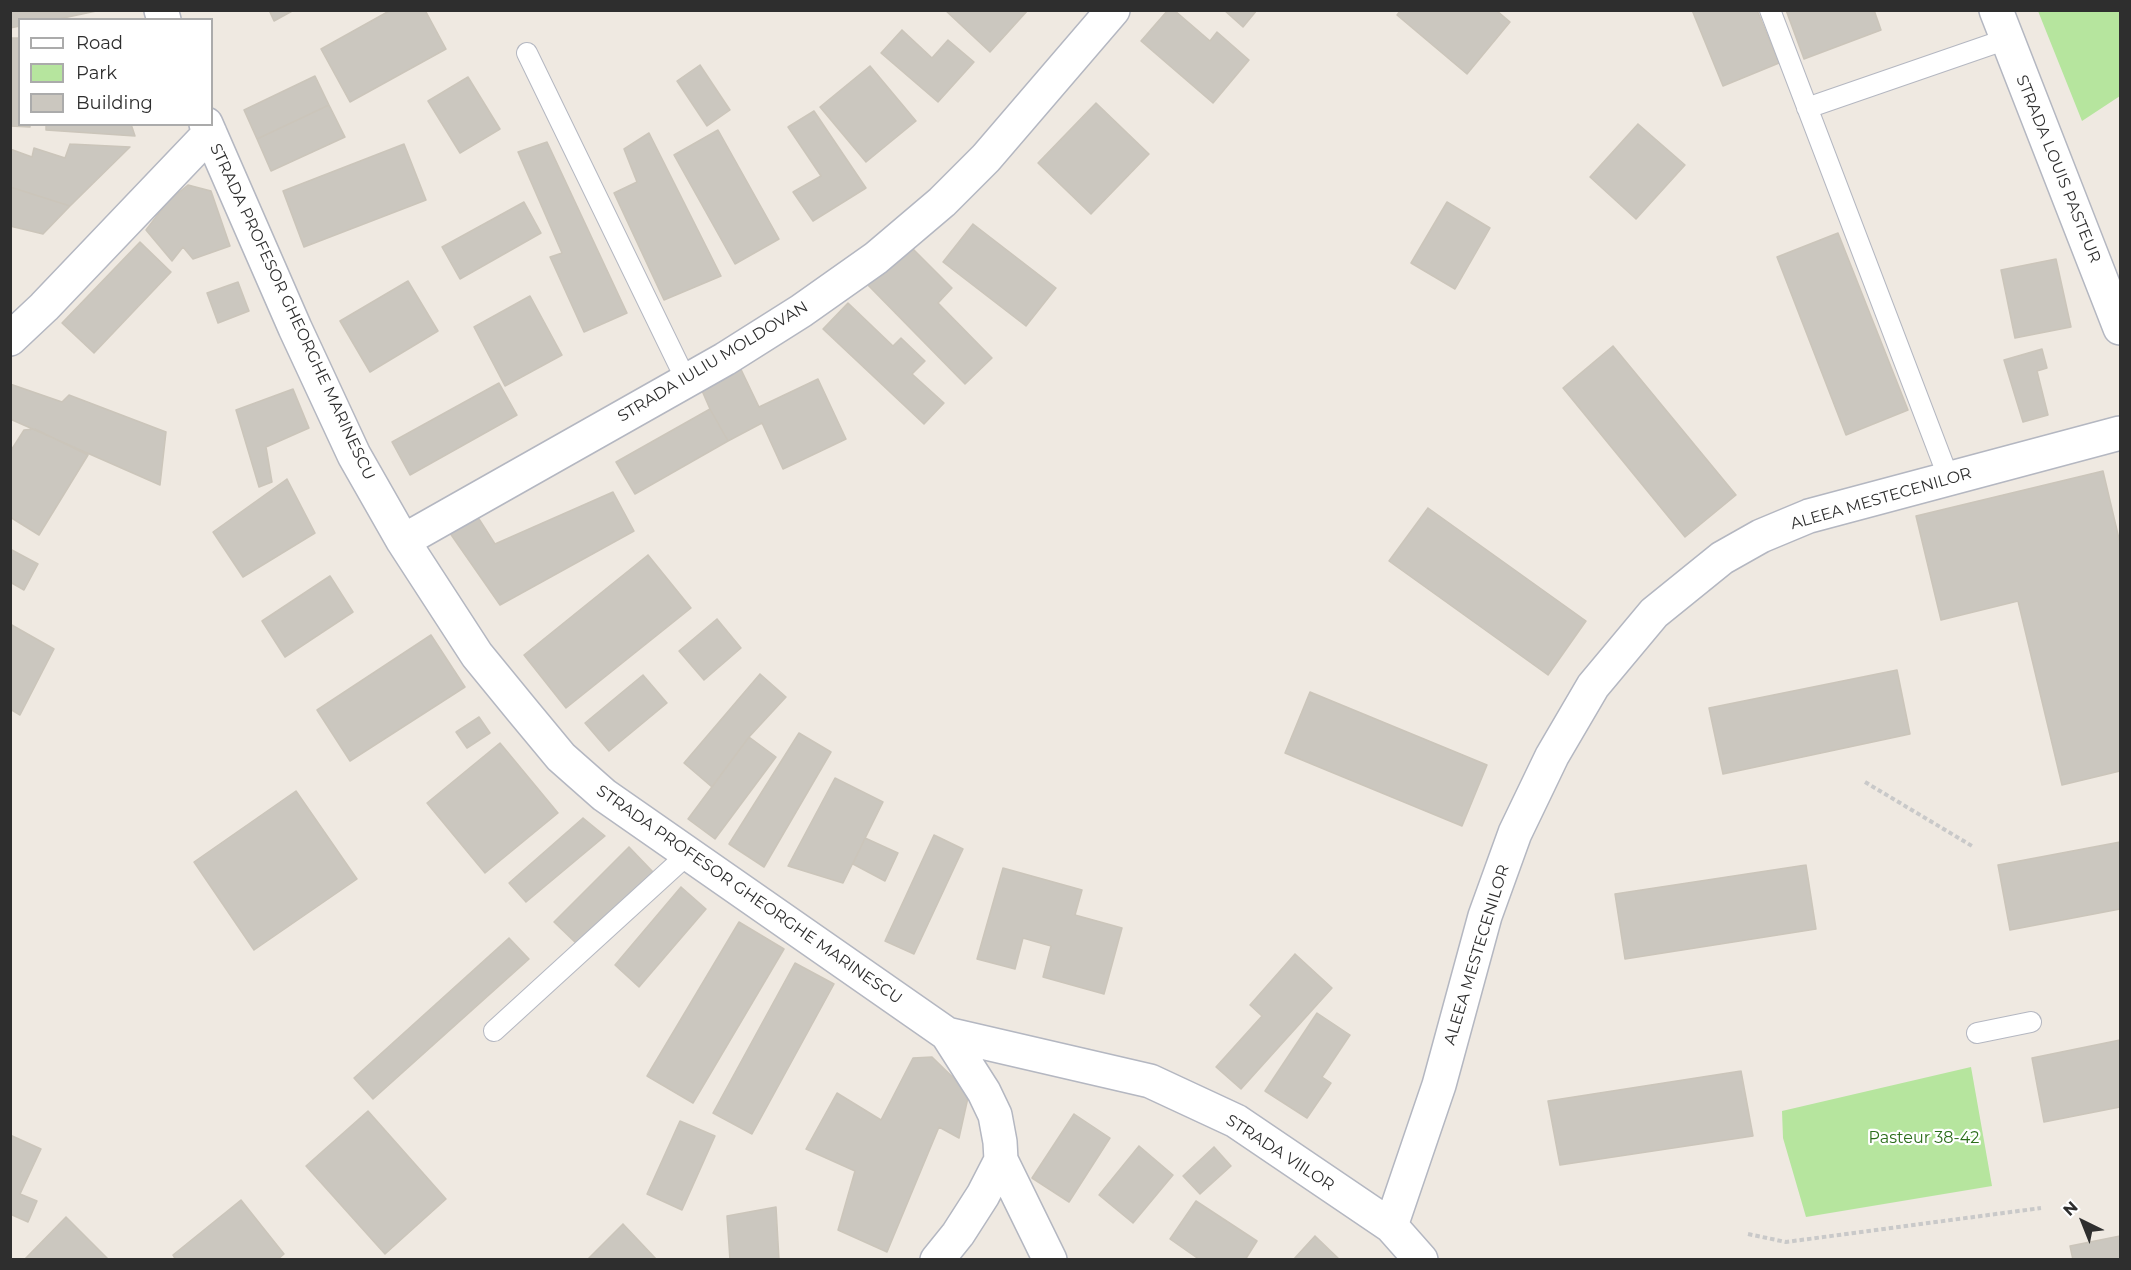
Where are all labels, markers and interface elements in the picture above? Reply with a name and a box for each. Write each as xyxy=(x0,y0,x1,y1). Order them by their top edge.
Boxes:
legend xyxy=(18,18,213,126)
text: Road xyxy=(76,32,123,54)
text: Park xyxy=(76,62,117,84)
street label: STRADA LOUIS PASTEUR xyxy=(2011,72,2105,266)
text: Building xyxy=(76,92,153,114)
street label: STRADA PROFESOR GHEORGHE MARINESCU xyxy=(205,141,379,483)
street label: STRADA IULIU MOLDOVAN xyxy=(614,297,812,427)
street label: ALEEA MESTECENILOR xyxy=(1788,464,1974,534)
street label: STRADA PROFESOR GHEORGHE MARINESCU xyxy=(592,781,906,1009)
street label: ALEEA MESTECENILOR xyxy=(1440,863,1514,1047)
street label: STRADA VIILOR xyxy=(1222,1111,1338,1195)
park label: Pasteur 38-42 xyxy=(1869,1128,1979,1148)
north arrow xyxy=(2053,1192,2113,1252)
text: N xyxy=(2059,1197,2082,1220)

